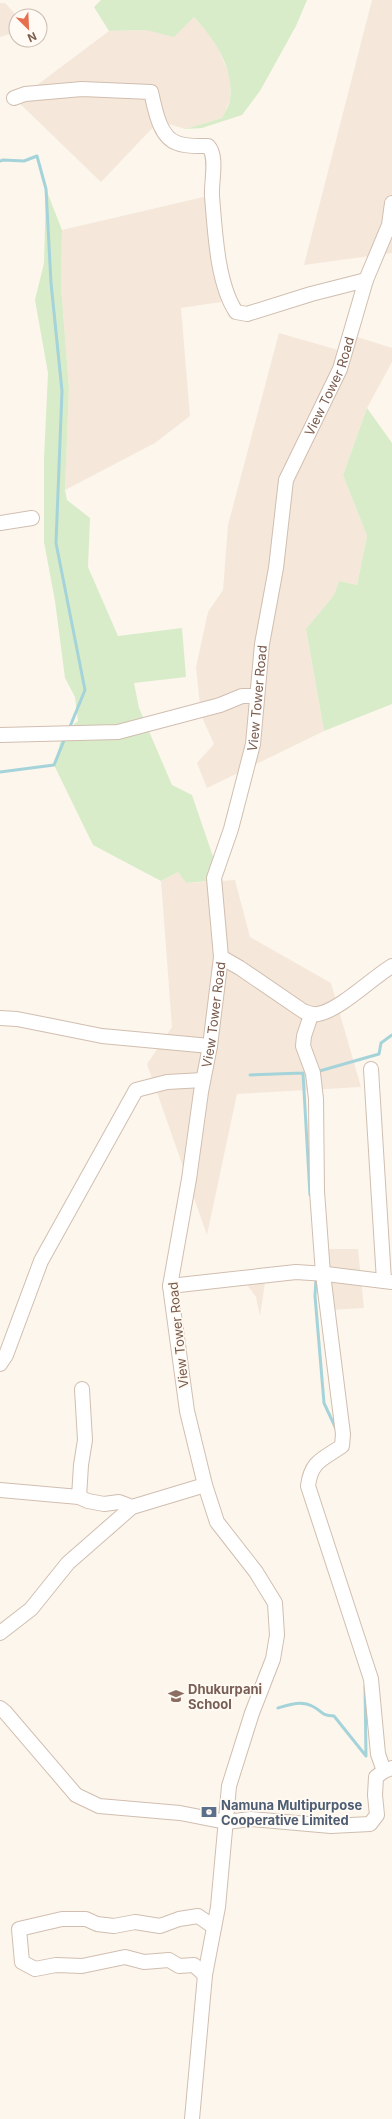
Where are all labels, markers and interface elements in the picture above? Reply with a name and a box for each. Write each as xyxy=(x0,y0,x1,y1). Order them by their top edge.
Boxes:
north arrow xyxy=(8,8,48,48)
text: N xyxy=(25,29,39,45)
street label: View Tower Road xyxy=(301,335,357,438)
street label: View Tower Road xyxy=(243,645,270,753)
street label: View Tower Road xyxy=(198,961,228,1069)
street label: View Tower Road xyxy=(164,1281,192,1389)
place label: Dhukurpani School xyxy=(188,1681,262,1712)
school or university icon: Dhukurpani School xyxy=(167,1687,185,1705)
place label: Namuna Multipurpose Cooperative Limited xyxy=(221,1797,362,1828)
bank icon: Namuna Multipurpose Cooperative Limited xyxy=(200,1803,218,1821)

